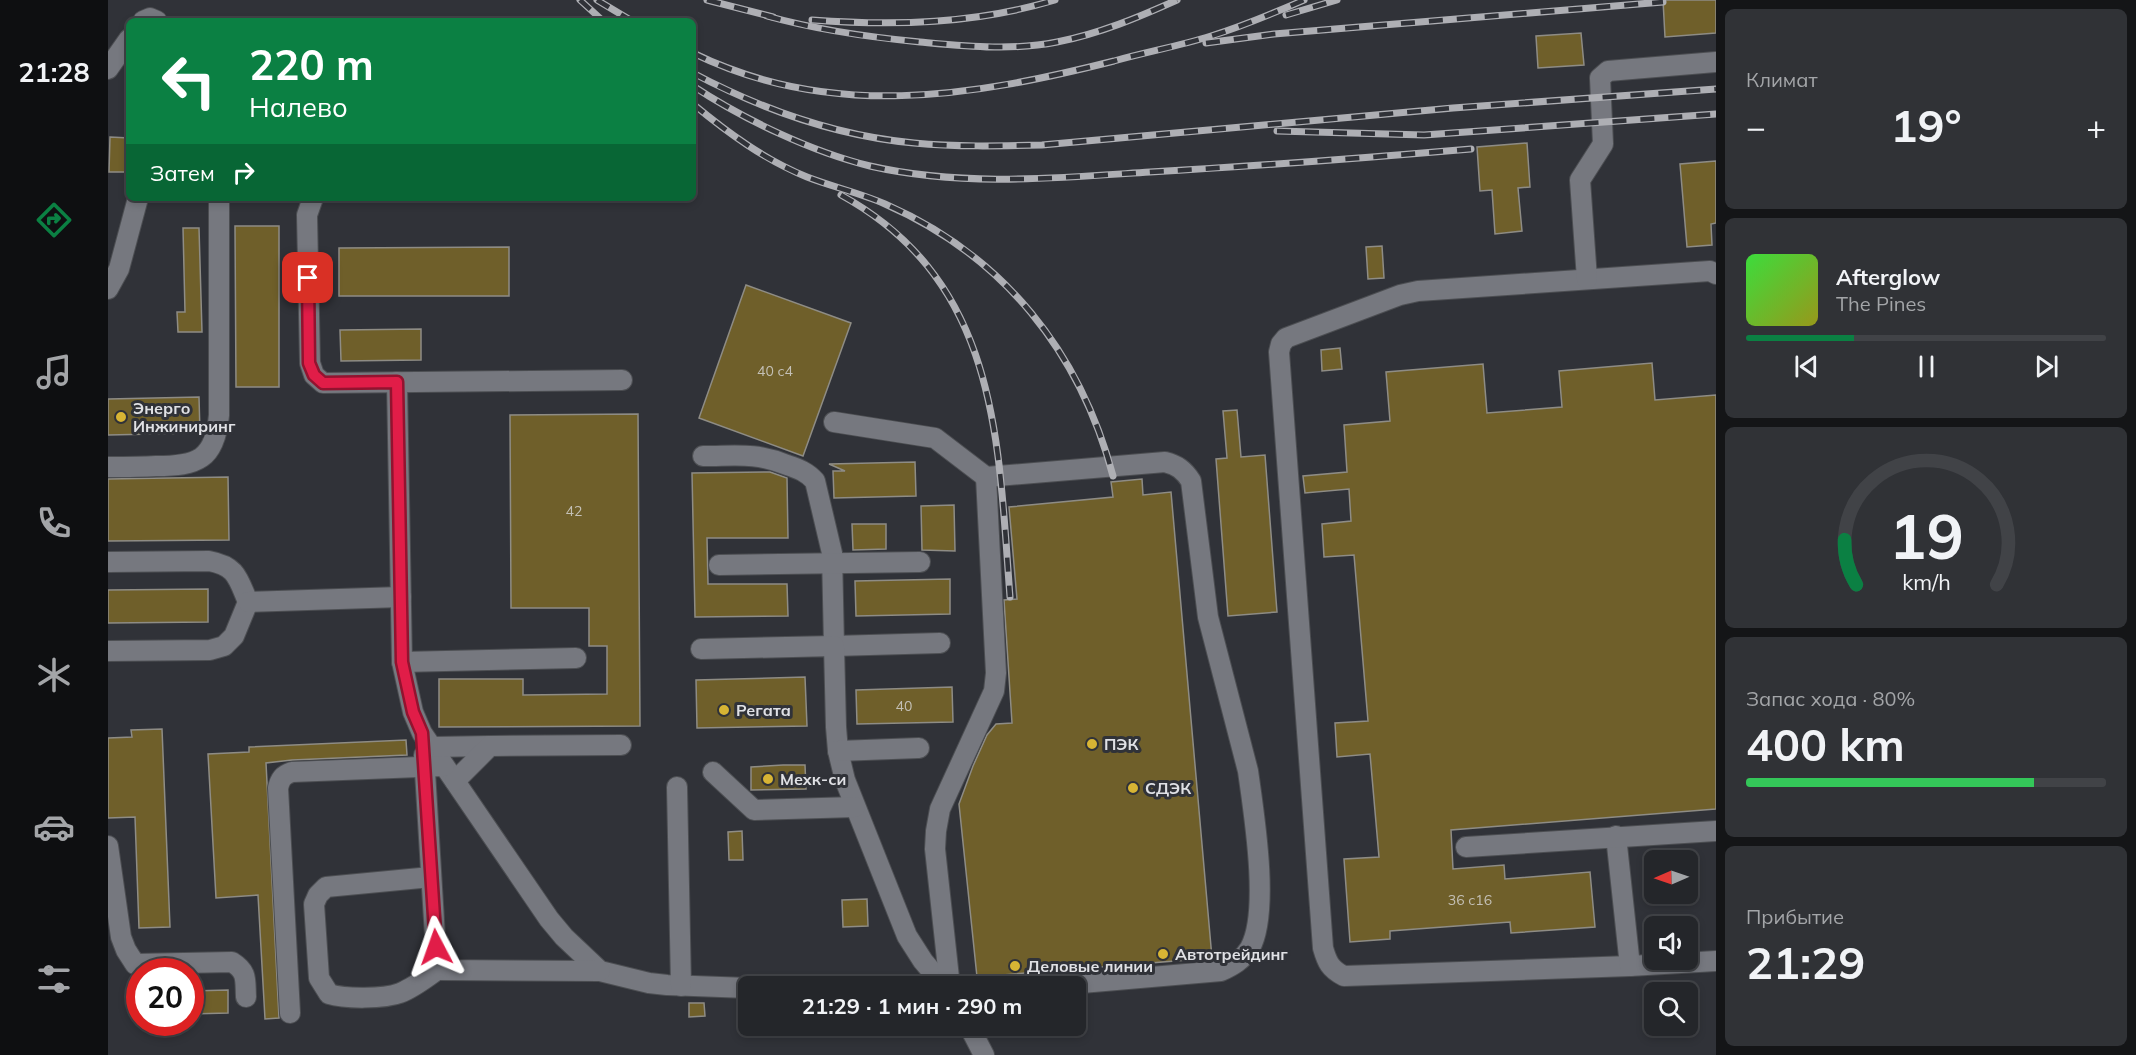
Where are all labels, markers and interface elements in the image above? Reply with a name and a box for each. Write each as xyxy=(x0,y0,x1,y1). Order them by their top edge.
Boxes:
text: 220 m xyxy=(249,38,374,91)
icon: left xyxy=(150,42,228,120)
text: 21:28 xyxy=(18,55,90,89)
text: Климат xyxy=(1746,67,1818,92)
text: Налево xyxy=(249,90,348,124)
text: 19° xyxy=(1890,97,1962,153)
text: − xyxy=(1746,106,1766,147)
text: + xyxy=(2086,106,2106,147)
icon: right xyxy=(227,156,260,189)
text: Затем xyxy=(150,159,215,187)
icon: directions xyxy=(33,199,75,241)
pin xyxy=(282,252,333,303)
icon: arrive xyxy=(291,261,324,294)
text: Afterglow xyxy=(1836,263,1940,291)
text: The Pines xyxy=(1836,291,1926,316)
icon: previous xyxy=(1790,350,1823,383)
icon: pause xyxy=(1910,350,1943,383)
icon: next xyxy=(2030,350,2063,383)
icon: music xyxy=(33,351,75,393)
house number: 40 с4 xyxy=(757,362,794,380)
place label: Энерго Инжиниринг xyxy=(133,398,236,436)
marker: Энерго Инжиниринг xyxy=(114,410,128,424)
text: 19 xyxy=(1889,496,1963,575)
icon: phone xyxy=(33,502,75,544)
house number: 42 xyxy=(566,502,582,520)
text: km/h xyxy=(1902,568,1950,595)
icon: climate xyxy=(33,654,75,696)
text: Запас хода · 80% xyxy=(1746,686,1915,711)
house number: 40 xyxy=(896,697,912,715)
place label: Регата xyxy=(736,700,791,720)
marker: Регата xyxy=(717,703,731,717)
text: 400 km xyxy=(1746,716,1905,772)
place label: ПЭК xyxy=(1104,734,1139,754)
marker: ПЭК xyxy=(1085,737,1099,751)
place label: Мехк-си xyxy=(780,769,846,789)
marker: Мехк-си xyxy=(761,772,775,786)
place label: СДЭК xyxy=(1145,778,1191,798)
marker: СДЭК xyxy=(1126,781,1140,795)
icon: car xyxy=(33,806,75,848)
north arrow xyxy=(1644,850,1698,904)
map controls xyxy=(1644,850,1698,1036)
house number: 36 с16 xyxy=(1448,891,1492,909)
text: Прибытие xyxy=(1746,904,1844,929)
position arrow xyxy=(404,915,468,979)
button: sound xyxy=(1644,916,1698,970)
text: 21:29 xyxy=(1746,934,1865,990)
place label: Автотрейдинг xyxy=(1175,944,1288,964)
marker: Автотрейдинг xyxy=(1156,947,1170,961)
place label: Деловые линии xyxy=(1027,956,1153,976)
icon: filters xyxy=(33,958,75,1000)
speed limit sign: 20 xyxy=(126,958,204,1036)
marker: Деловые линии xyxy=(1008,959,1022,973)
button: search xyxy=(1644,982,1698,1036)
text: 21:29 · 1 мин · 290 m xyxy=(802,992,1022,1020)

